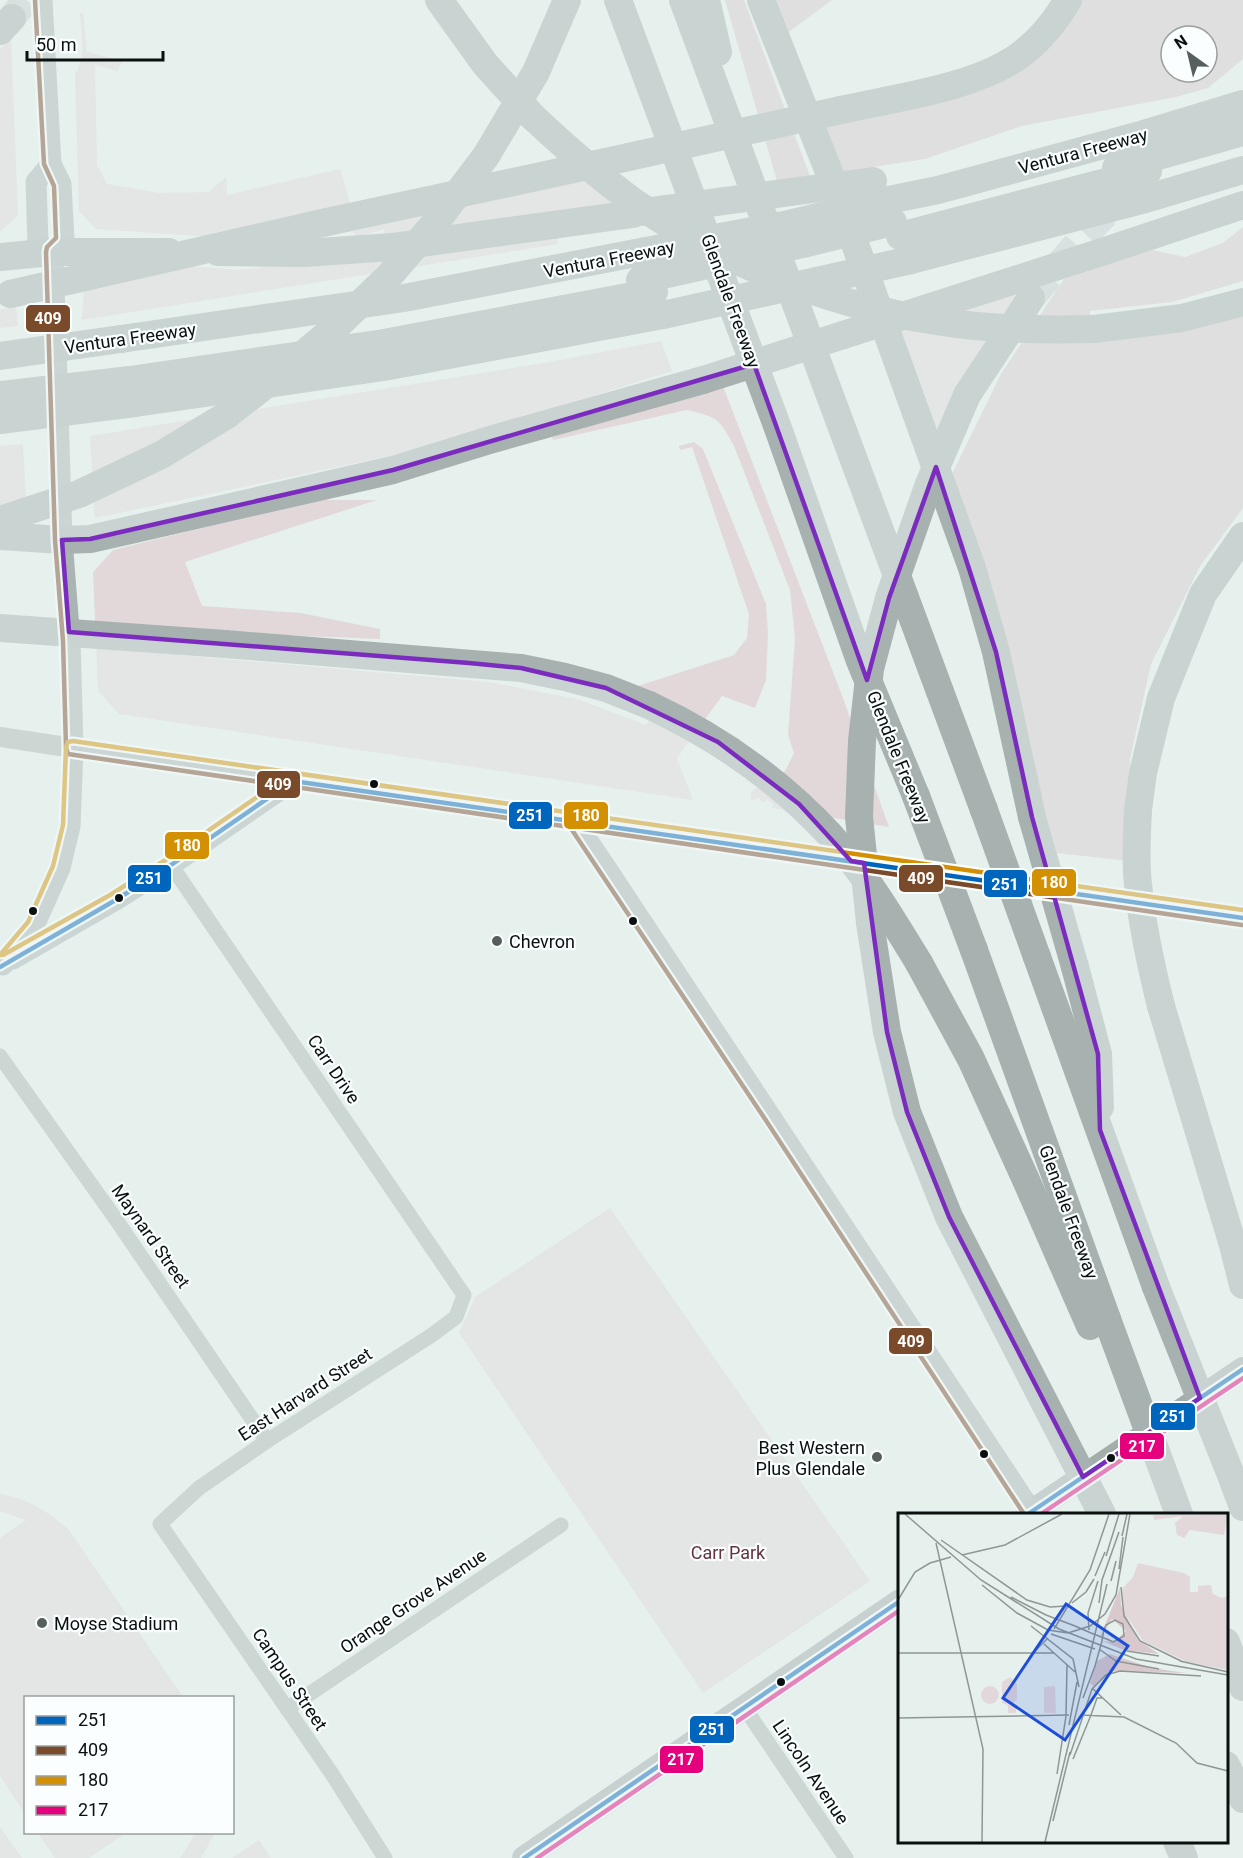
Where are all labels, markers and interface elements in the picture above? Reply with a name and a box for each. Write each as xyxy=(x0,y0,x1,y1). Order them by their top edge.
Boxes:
scale bar xyxy=(27,24,164,62)
north arrow xyxy=(1159,24,1219,84)
text: N xyxy=(1171,31,1191,53)
text: 50 m xyxy=(36,34,76,55)
street label: Ventura Freeway xyxy=(1016,124,1150,178)
street label: Glendale Freeway xyxy=(697,231,765,371)
street label: Ventura Freeway xyxy=(542,236,677,282)
line badge: 409 xyxy=(25,304,71,333)
text: 409 xyxy=(34,309,62,328)
street label: Ventura Freeway xyxy=(63,318,198,358)
street label: Glendale Freeway xyxy=(863,688,935,827)
line badge: 409 xyxy=(256,770,301,799)
text: 409 xyxy=(264,775,292,794)
unlabelled marker xyxy=(368,778,380,790)
line badge: 251 xyxy=(508,801,553,830)
line badge: 180 xyxy=(563,801,609,830)
text: 251 xyxy=(516,806,544,825)
text: 180 xyxy=(572,806,600,825)
line badge: 180 xyxy=(164,831,210,860)
text: 180 xyxy=(173,836,201,855)
line badge: 251 xyxy=(127,864,172,893)
line badge: 409 xyxy=(898,864,944,893)
line badge: 180 xyxy=(1031,868,1077,897)
text: 251 xyxy=(135,869,163,888)
text: 409 xyxy=(907,869,935,888)
line badge: 251 xyxy=(983,869,1028,898)
text: 180 xyxy=(1040,873,1068,892)
text: 251 xyxy=(991,875,1019,894)
unlabelled marker xyxy=(113,892,125,904)
unlabelled marker xyxy=(27,905,39,917)
unlabelled marker xyxy=(627,915,639,927)
place label: Chevron xyxy=(509,931,575,952)
marker: Chevron xyxy=(490,934,504,948)
street label: Carr Drive xyxy=(303,1031,365,1107)
street label: Glendale Freeway xyxy=(1035,1142,1103,1282)
street label: Maynard Street xyxy=(108,1180,195,1292)
line badge: 409 xyxy=(888,1327,933,1355)
text: 409 xyxy=(897,1332,925,1351)
street label: East Harvard Street xyxy=(234,1343,376,1445)
line badge: 251 xyxy=(1150,1402,1196,1431)
text: 251 xyxy=(1159,1407,1187,1426)
line badge: 217 xyxy=(1119,1432,1165,1460)
place label: Best Western Plus Glendale xyxy=(756,1437,865,1479)
text: 217 xyxy=(1128,1437,1156,1456)
unlabelled marker xyxy=(978,1448,990,1460)
marker: Best Western Plus Glendale xyxy=(870,1450,884,1464)
unlabelled marker xyxy=(1105,1452,1117,1464)
inset map xyxy=(898,1513,1228,1843)
park label: Carr Park xyxy=(691,1542,766,1563)
street label: Orange Grove Avenue xyxy=(336,1544,490,1658)
place label: Moyse Stadium xyxy=(54,1613,178,1634)
marker: Moyse Stadium xyxy=(35,1616,49,1630)
street label: Campus Street xyxy=(248,1624,332,1734)
unlabelled marker xyxy=(775,1676,787,1688)
legend xyxy=(24,1696,234,1834)
text: 251 xyxy=(78,1709,108,1730)
line badge: 251 xyxy=(689,1715,735,1744)
street label: Lincoln Avenue xyxy=(768,1716,854,1828)
text: 251 xyxy=(698,1720,726,1739)
text: 409 xyxy=(78,1739,108,1760)
line badge: 217 xyxy=(659,1745,704,1774)
text: 217 xyxy=(667,1750,695,1769)
text: 180 xyxy=(78,1769,108,1790)
text: 217 xyxy=(78,1799,108,1820)

